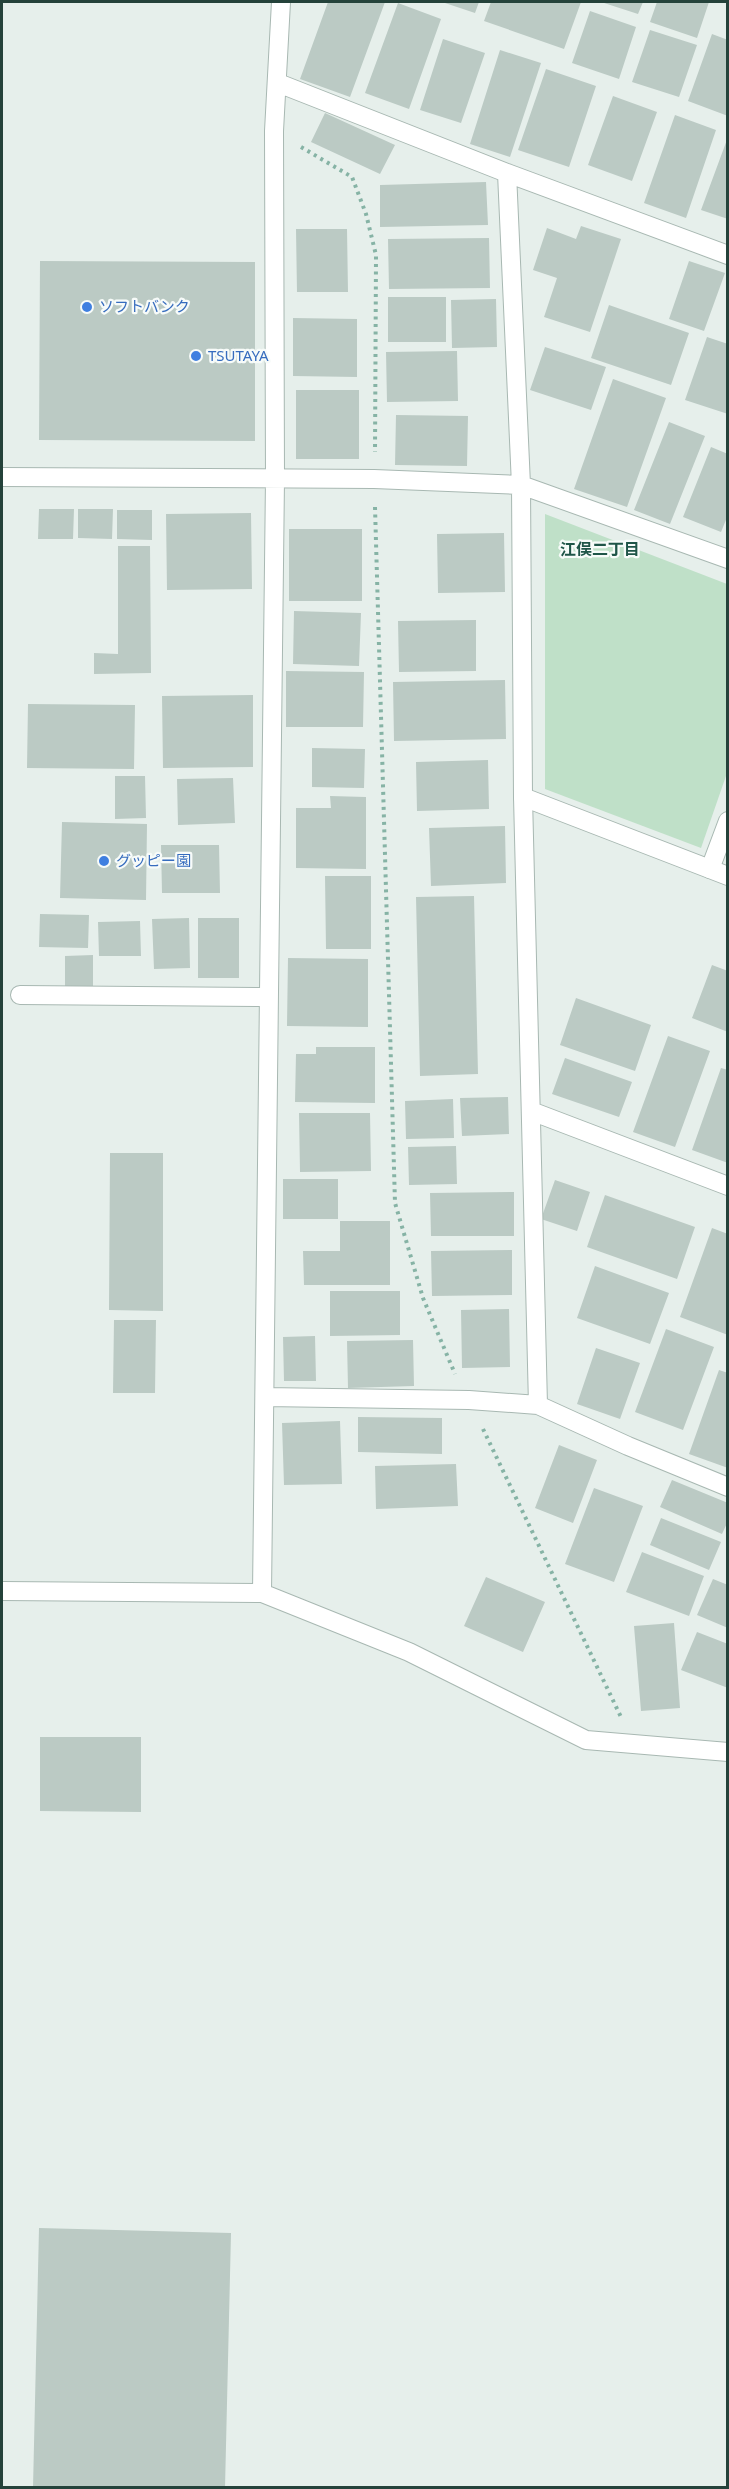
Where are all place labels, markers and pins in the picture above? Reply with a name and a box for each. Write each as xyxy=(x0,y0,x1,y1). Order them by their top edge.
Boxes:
place label: ソフトバンク xyxy=(99,296,190,316)
marker: ソフトバンク xyxy=(80,300,94,314)
place label: TSUTAYA xyxy=(208,345,269,365)
marker: TSUTAYA xyxy=(189,349,203,363)
place label: グッピー園 xyxy=(116,850,191,870)
marker: グッピー園 xyxy=(97,854,111,868)

